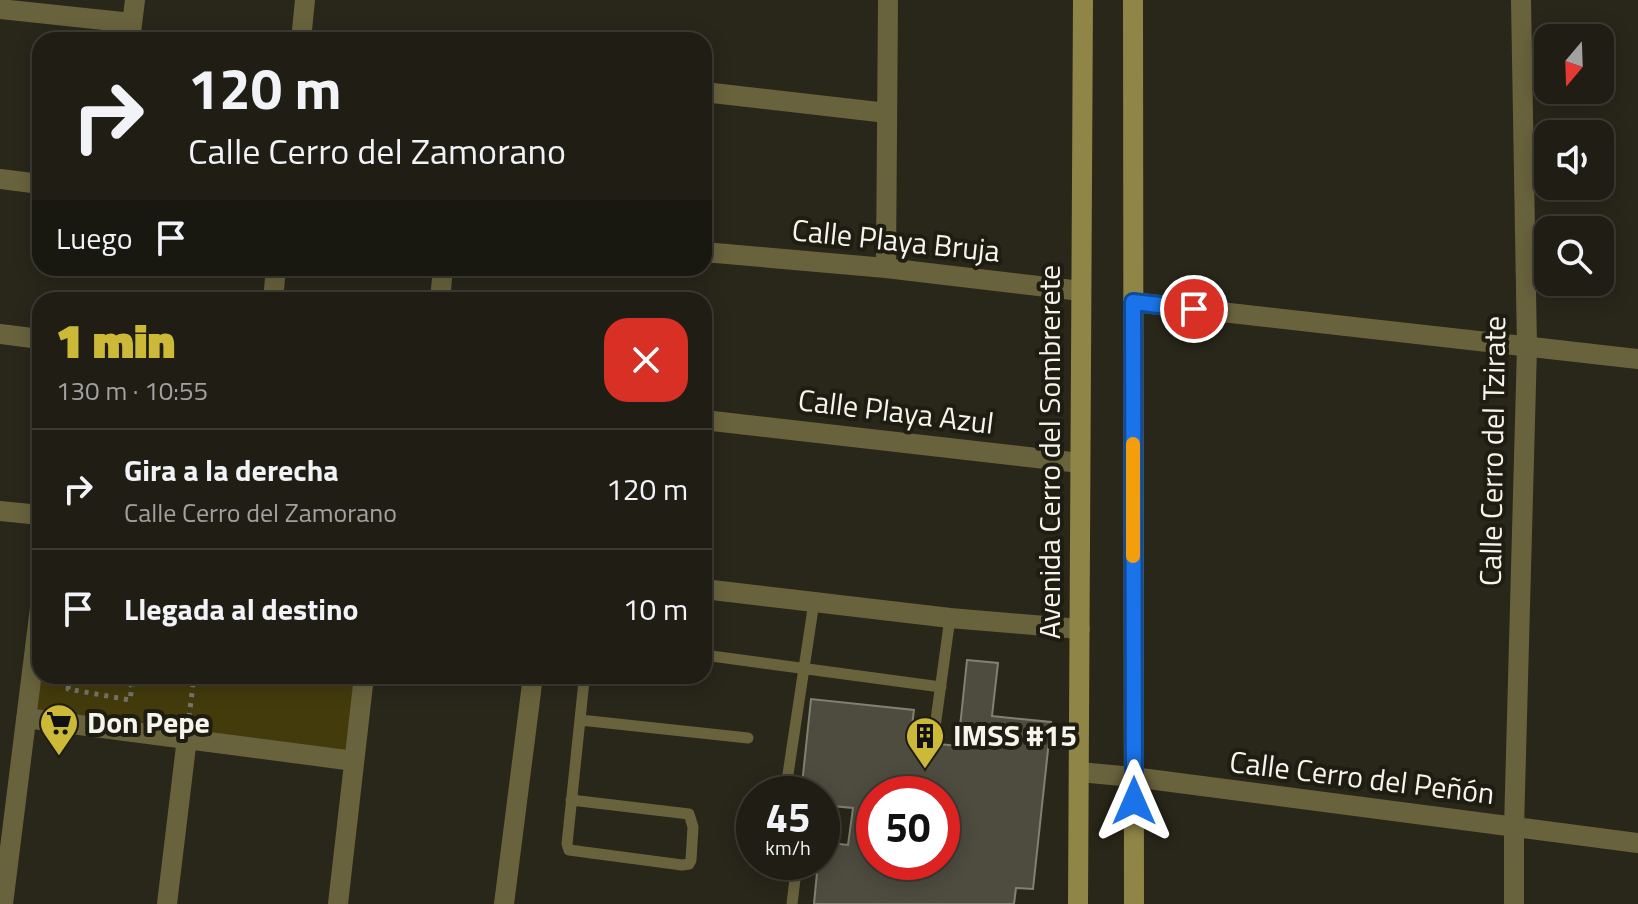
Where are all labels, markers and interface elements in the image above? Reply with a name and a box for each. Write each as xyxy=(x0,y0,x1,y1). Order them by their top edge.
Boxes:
north arrow xyxy=(1534,24,1614,104)
map controls xyxy=(1534,24,1614,296)
text: 120 m xyxy=(188,46,341,131)
icon: right xyxy=(56,64,160,168)
button: sound xyxy=(1534,120,1614,200)
text: Calle Cerro del Zamorano xyxy=(188,123,566,178)
street label: Calle Playa Bruja xyxy=(790,206,1002,274)
text: Luego xyxy=(56,215,133,261)
icon: arrive xyxy=(149,216,193,260)
button: search xyxy=(1534,216,1614,296)
street label: Avenida Cerro del Sombrerete xyxy=(1026,265,1072,639)
pin xyxy=(1160,275,1228,343)
icon: arrive xyxy=(1172,287,1216,331)
text: 1 min xyxy=(56,304,175,377)
street label: Calle Cerro del Tzirate xyxy=(1467,316,1517,586)
button: close xyxy=(604,318,688,402)
text: 130 m · 10:55 xyxy=(56,371,208,410)
street label: Calle Playa Azul xyxy=(796,376,997,446)
text: Gira a la derecha xyxy=(124,447,339,493)
text: 120 m xyxy=(606,466,688,512)
icon: right xyxy=(56,467,100,511)
text: Calle Cerro del Zamorano xyxy=(124,493,397,532)
text: Llegada al destino xyxy=(124,586,358,632)
text: 10 m xyxy=(623,586,688,632)
icon: arrive xyxy=(56,587,100,631)
place label: Don Pepe xyxy=(87,699,210,745)
supermarket icon: Don Pepe xyxy=(38,702,80,757)
place label: IMSS #15 xyxy=(953,712,1077,758)
building icon: IMSS #15 xyxy=(904,715,946,770)
street label: Calle Cerro del Peñón xyxy=(1227,738,1497,816)
position arrow xyxy=(1092,759,1176,843)
speed limit sign: 50 xyxy=(856,776,960,880)
text: 45 xyxy=(766,787,810,848)
text: km/h xyxy=(765,832,811,863)

